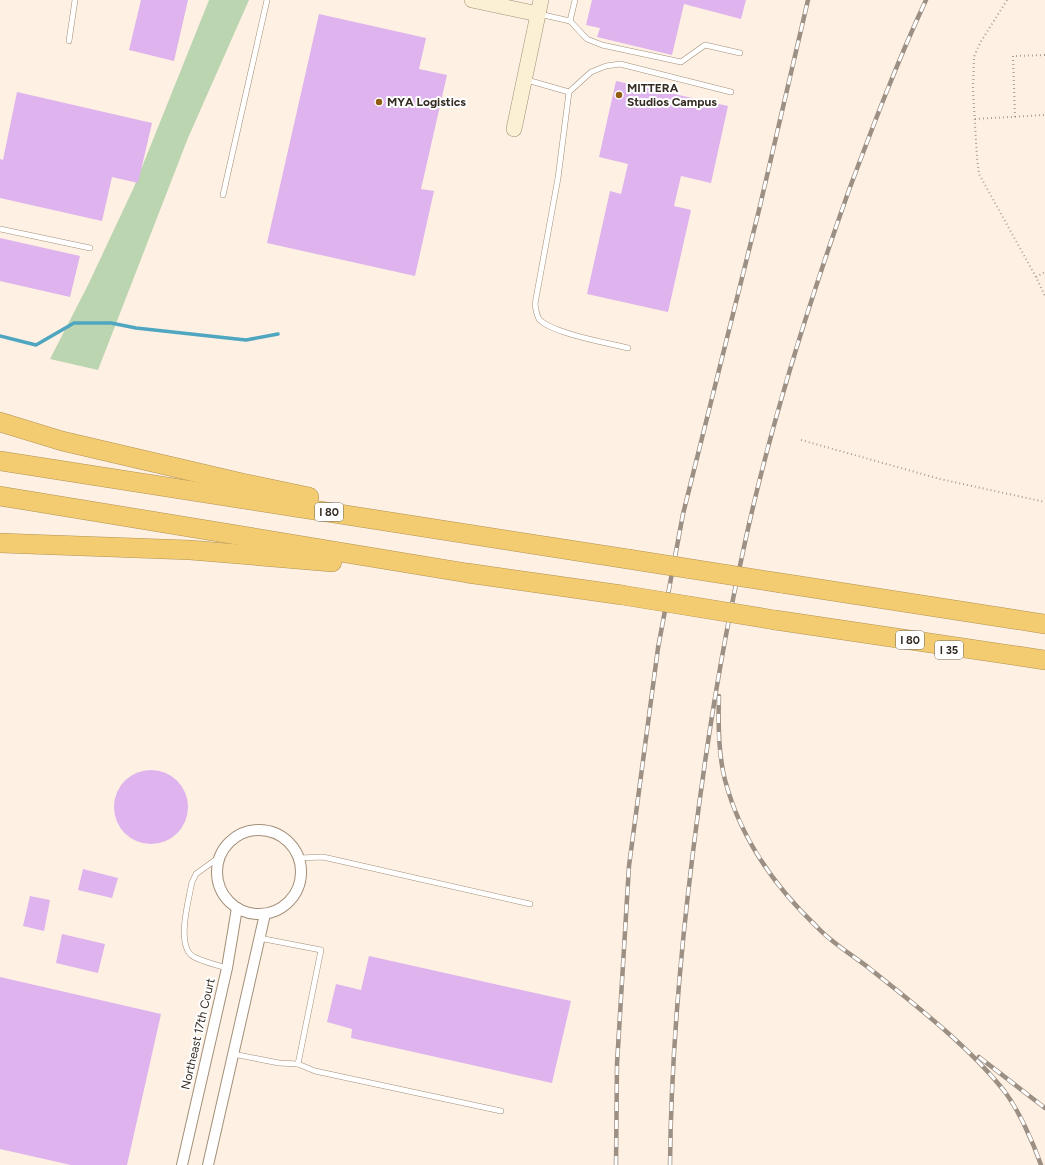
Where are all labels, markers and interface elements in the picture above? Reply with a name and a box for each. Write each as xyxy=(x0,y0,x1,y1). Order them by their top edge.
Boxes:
place label: MITTERA Studios Campus xyxy=(627,81,717,109)
marker: MITTERA Studios Campus xyxy=(614,90,624,100)
place label: MYA Logistics xyxy=(387,95,466,109)
marker: MYA Logistics xyxy=(374,97,384,107)
road number: I 80 xyxy=(315,503,343,521)
road number: I 80 xyxy=(896,631,924,649)
road number: I 35 xyxy=(935,641,963,659)
street label: Northeast 17th Court xyxy=(178,977,218,1091)

